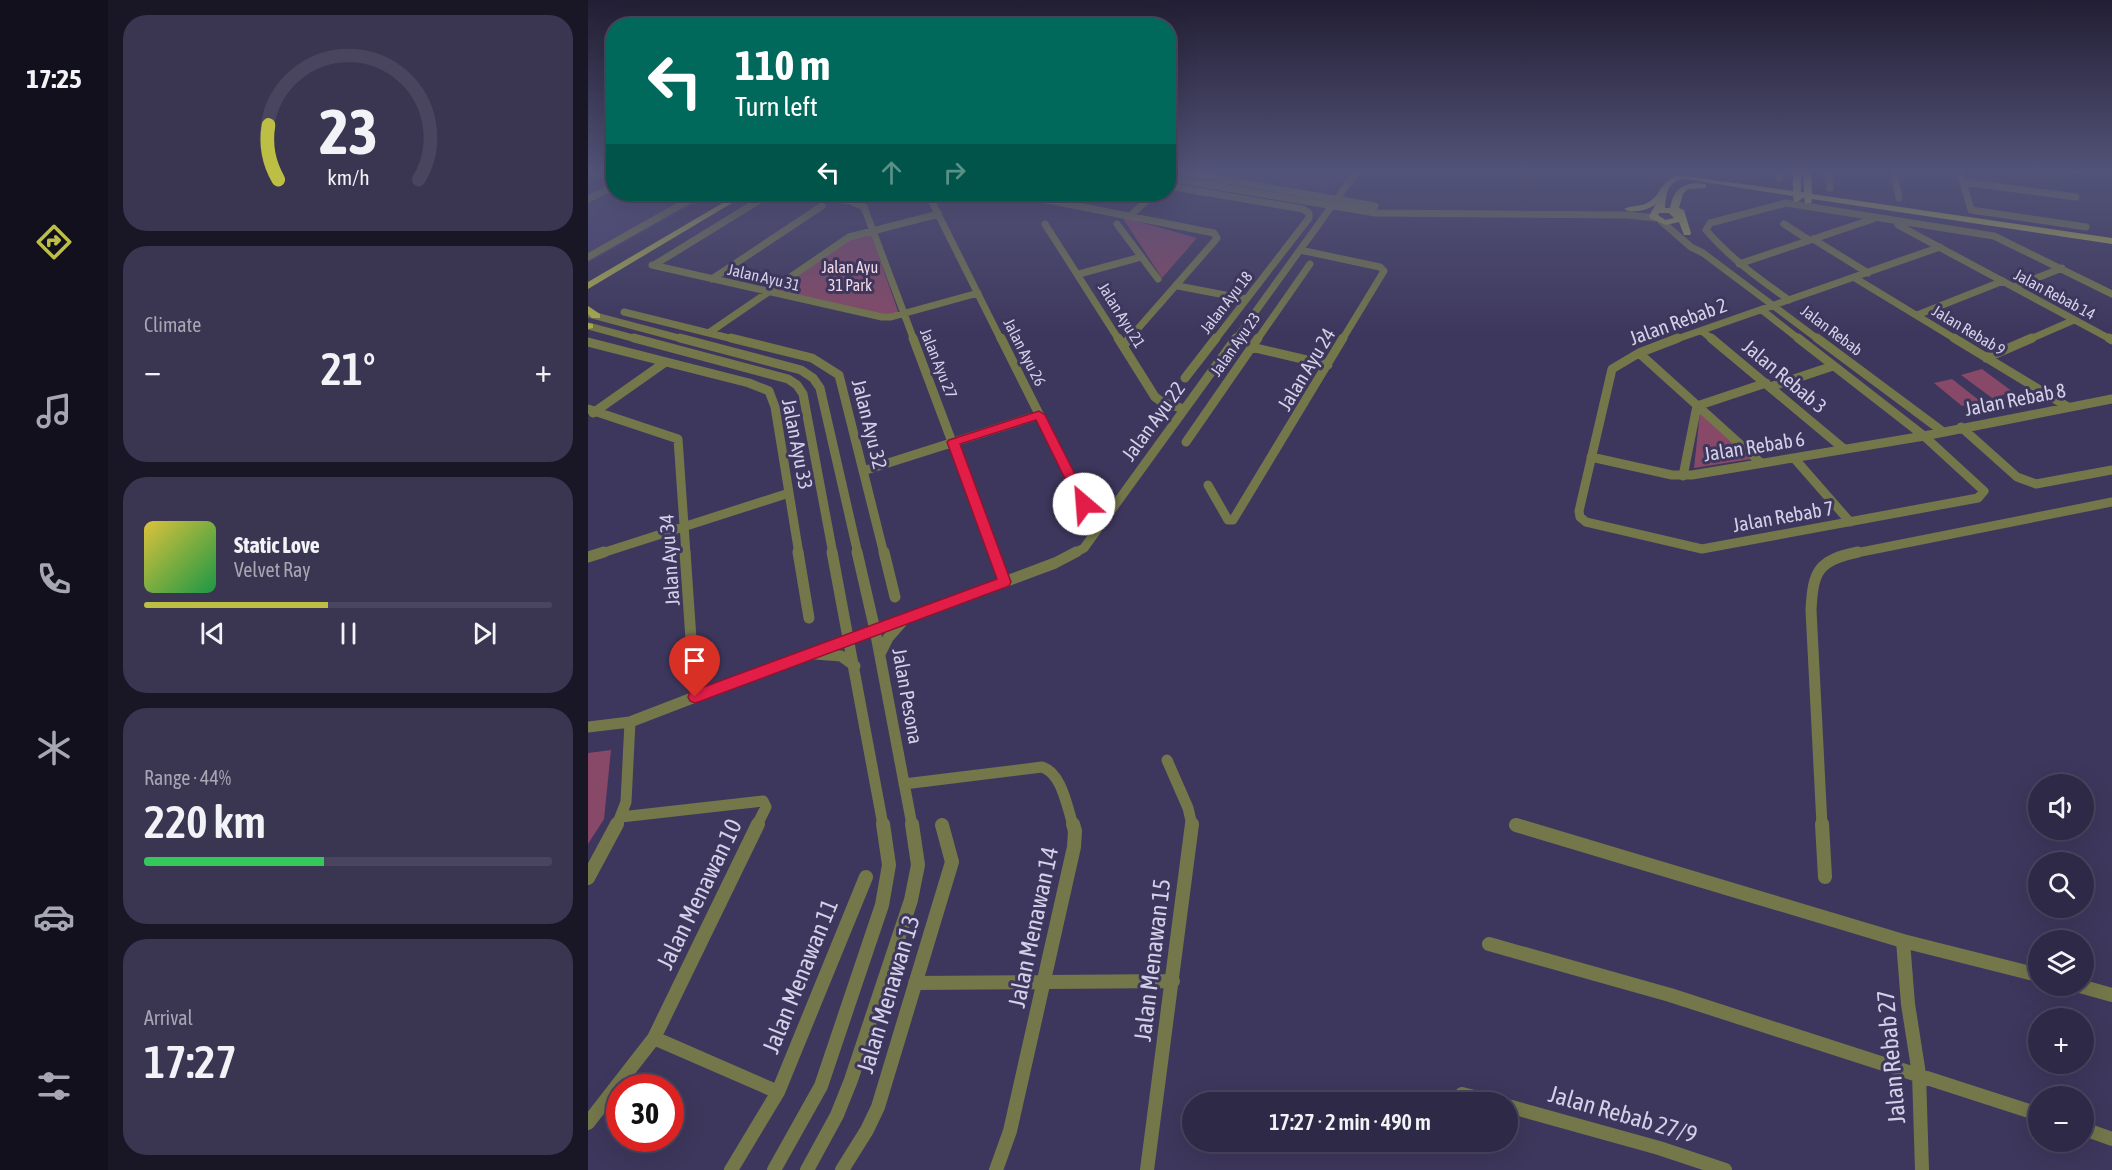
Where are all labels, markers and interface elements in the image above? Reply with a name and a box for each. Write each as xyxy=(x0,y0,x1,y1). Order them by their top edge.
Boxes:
text: 110 m xyxy=(735,41,830,89)
icon: left xyxy=(636,42,714,120)
text: 17:25 xyxy=(26,63,82,94)
text: Turn left xyxy=(735,91,818,122)
text: 23 xyxy=(319,96,377,167)
icon: left xyxy=(812,156,845,189)
icon: ahead xyxy=(875,156,908,189)
icon: right xyxy=(938,156,971,189)
text: km/h xyxy=(327,165,369,190)
icon: directions xyxy=(33,221,75,263)
park label: Jalan Ayu 31 Park xyxy=(822,258,878,294)
street label: Jalan Ayu 31 xyxy=(726,260,802,295)
street label: Jalan Rebab 14 xyxy=(2011,265,2099,323)
street label: Jalan Ayu 18 xyxy=(1196,267,1257,337)
street label: Jalan Ayu 21 xyxy=(1094,279,1149,352)
street label: Jalan Rebab 2 xyxy=(1626,293,1730,349)
street label: Jalan Rebab xyxy=(1798,301,1866,359)
street label: Jalan Rebab 9 xyxy=(1929,301,2009,359)
street label: Jalan Ayu 23 xyxy=(1207,309,1264,380)
text: Climate xyxy=(144,313,201,336)
street label: Jalan Ayu 26 xyxy=(999,315,1050,389)
street label: Jalan Ayu 24 xyxy=(1272,324,1340,414)
street label: Jalan Ayu 27 xyxy=(916,326,961,401)
street label: Jalan Rebab 3 xyxy=(1738,334,1832,418)
text: 21° xyxy=(321,343,375,395)
text: − xyxy=(144,351,161,389)
text: + xyxy=(535,351,552,389)
street label: Jalan Ayu 32 xyxy=(848,377,892,471)
street label: Jalan Ayu 22 xyxy=(1117,377,1189,465)
street label: Jalan Rebab 8 xyxy=(1963,378,2067,420)
icon: music xyxy=(33,390,75,432)
street label: Jalan Ayu 33 xyxy=(778,397,818,491)
street label: Jalan Rebab 6 xyxy=(1702,427,1806,465)
position arrow xyxy=(1052,472,1116,536)
street label: Jalan Rebab 7 xyxy=(1731,496,1835,536)
street label: Jalan Ayu 34 xyxy=(654,513,684,607)
text: Static Love xyxy=(234,532,320,558)
icon: phone xyxy=(33,558,75,600)
text: Velvet Ray xyxy=(234,558,311,581)
icon: previous xyxy=(196,617,229,650)
icon: pause xyxy=(332,617,365,650)
icon: next xyxy=(468,617,501,650)
pin xyxy=(669,635,720,697)
icon: arrive xyxy=(678,644,711,677)
street label: Jalan Pesona xyxy=(888,646,928,746)
icon: climate xyxy=(33,727,75,769)
text: Range · 44% xyxy=(144,766,231,789)
map controls xyxy=(2028,774,2094,1152)
button: sound xyxy=(2028,774,2094,840)
text: 220 km xyxy=(144,796,266,848)
street label: Jalan Menawan 10 xyxy=(651,814,747,974)
street label: Jalan Menawan 14 xyxy=(1003,844,1063,1010)
button: search xyxy=(2028,852,2094,918)
street label: Jalan Menawan 15 xyxy=(1129,877,1175,1043)
street label: Jalan Menawan 11 xyxy=(757,895,843,1057)
icon: car xyxy=(33,896,75,938)
street label: Jalan Menawan 13 xyxy=(851,912,925,1076)
button: layers xyxy=(2028,930,2094,996)
street label: Jalan Rebab 27 xyxy=(1872,989,1910,1125)
text: Arrival xyxy=(144,1006,193,1029)
button: + xyxy=(2028,1008,2094,1074)
text: 17:27 xyxy=(144,1036,237,1088)
icon: filters xyxy=(33,1065,75,1107)
speed limit sign: 30 xyxy=(606,1074,684,1152)
street label: Jalan Rebab 27/9 xyxy=(1546,1080,1700,1148)
button: − xyxy=(2028,1086,2094,1152)
text: 17:27 · 2 min · 490 m xyxy=(1269,1109,1431,1135)

